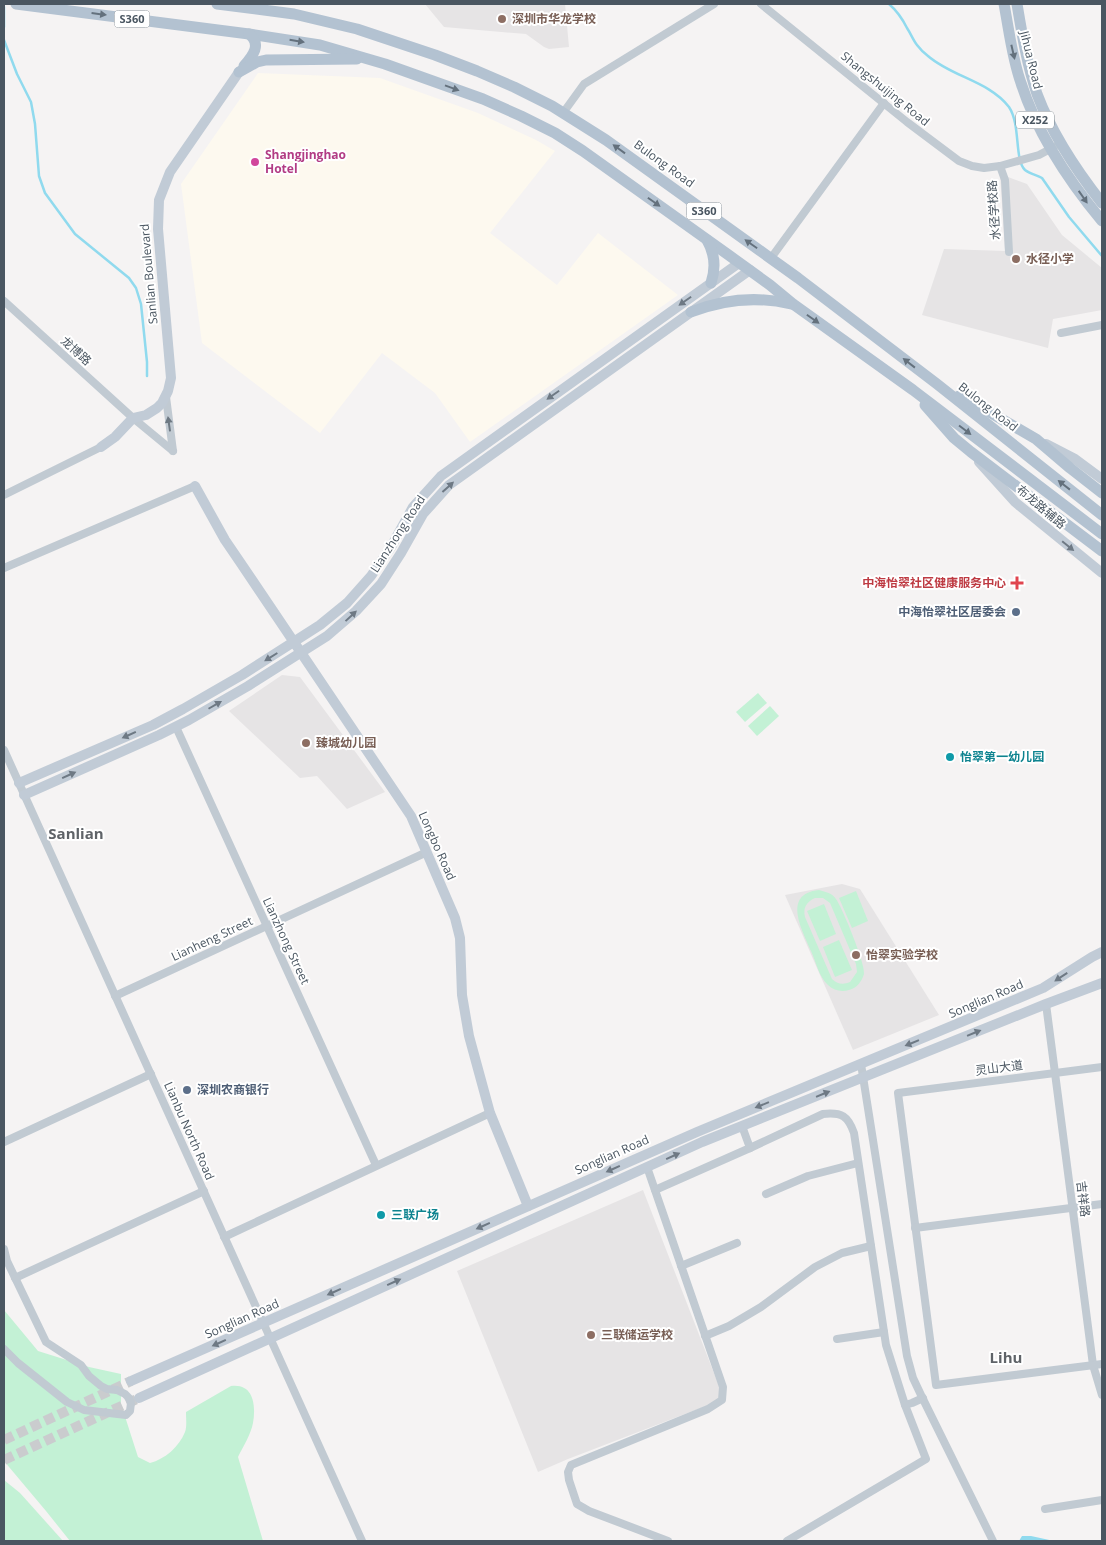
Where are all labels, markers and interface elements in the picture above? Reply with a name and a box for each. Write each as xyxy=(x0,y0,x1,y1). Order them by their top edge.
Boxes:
road number: S360 xyxy=(114,10,150,28)
place label: 深圳市华龙学校 xyxy=(512,10,596,27)
one-way arrow xyxy=(91,11,107,19)
marker: 深圳市华龙学校 xyxy=(496,13,508,25)
street label: Jihua Road xyxy=(1016,28,1047,91)
one-way arrow xyxy=(290,37,306,45)
one-way arrow xyxy=(1009,44,1017,59)
street label: Shangshuijing Road xyxy=(837,48,933,130)
one-way arrow xyxy=(445,85,460,92)
road number: X252 xyxy=(1016,112,1054,128)
street label: Bulong Road xyxy=(631,136,698,191)
one-way arrow xyxy=(612,144,626,154)
place label: Shangjinghao Hotel xyxy=(265,146,346,177)
marker: Shangjinghao Hotel xyxy=(249,156,261,168)
street label: 水径学校路 xyxy=(983,180,1004,241)
one-way arrow xyxy=(1078,190,1088,204)
one-way arrow xyxy=(647,197,661,207)
road number: S360 xyxy=(686,202,722,220)
street label: Sanlian Boulevard xyxy=(136,223,161,325)
one-way arrow xyxy=(744,239,758,249)
place label: 水径小学 xyxy=(1026,250,1074,267)
marker: 水径小学 xyxy=(1010,253,1022,265)
one-way arrow xyxy=(678,296,692,306)
one-way arrow xyxy=(806,314,820,324)
street label: 龙博路 xyxy=(57,332,95,369)
one-way arrow xyxy=(903,357,916,368)
street label: Bulong Road xyxy=(955,378,1022,435)
one-way arrow xyxy=(546,390,560,400)
one-way arrow xyxy=(165,416,173,432)
one-way arrow xyxy=(958,424,971,435)
one-way arrow xyxy=(1058,479,1071,490)
one-way arrow xyxy=(441,481,453,493)
street label: 布龙路辅路 xyxy=(1013,481,1070,532)
street label: Lianzhong Road xyxy=(366,492,429,576)
one-way arrow xyxy=(1061,540,1074,551)
place label: 中海怡翠社区健康服务中心 xyxy=(862,574,1006,591)
marker: 中海怡翠社区健康服务中心 xyxy=(1010,576,1024,590)
place label: 中海怡翠社区居委会 xyxy=(898,603,1006,620)
marker: 中海怡翠社区居委会 xyxy=(1010,606,1022,618)
one-way arrow xyxy=(344,610,356,622)
one-way arrow xyxy=(265,652,278,661)
one-way arrow xyxy=(208,701,223,709)
one-way arrow xyxy=(122,732,136,740)
place label: 臻城幼儿园 xyxy=(316,734,376,751)
marker: 臻城幼儿园 xyxy=(300,737,312,749)
place label: 怡翠第一幼儿园 xyxy=(960,748,1044,765)
marker: 怡翠第一幼儿园 xyxy=(944,751,956,763)
one-way arrow xyxy=(62,770,76,778)
street label: Longbo Road xyxy=(415,809,460,883)
district label: Sanlian xyxy=(48,823,104,843)
street label: Lianzhong Street xyxy=(259,895,314,987)
street label: Lianheng Street xyxy=(168,912,255,965)
place label: 怡翠实验学校 xyxy=(866,946,938,963)
marker: 怡翠实验学校 xyxy=(850,949,862,961)
one-way arrow xyxy=(1054,972,1067,982)
street label: Songlian Road xyxy=(946,975,1026,1022)
one-way arrow xyxy=(967,1029,982,1037)
one-way arrow xyxy=(905,1039,919,1047)
street label: 灵山大道 xyxy=(974,1056,1024,1079)
street label: Lianbu North Road xyxy=(160,1079,219,1183)
place label: 深圳农商银行 xyxy=(197,1081,269,1098)
marker: 深圳农商银行 xyxy=(181,1084,193,1096)
one-way arrow xyxy=(816,1089,830,1097)
one-way arrow xyxy=(755,1101,769,1109)
street label: Songlian Road xyxy=(572,1131,652,1178)
one-way arrow xyxy=(666,1151,680,1159)
one-way arrow xyxy=(606,1165,620,1173)
street label: 吉祥路 xyxy=(1073,1180,1094,1218)
place label: 三联广场 xyxy=(391,1206,439,1223)
marker: 三联广场 xyxy=(375,1209,387,1221)
one-way arrow xyxy=(476,1222,490,1230)
one-way arrow xyxy=(387,1278,401,1286)
one-way arrow xyxy=(327,1288,341,1296)
street label: Songlian Road xyxy=(202,1295,282,1342)
place label: 三联储运学校 xyxy=(601,1326,673,1343)
marker: 三联储运学校 xyxy=(585,1329,597,1341)
one-way arrow xyxy=(212,1339,226,1347)
district label: Lihu xyxy=(990,1347,1022,1367)

